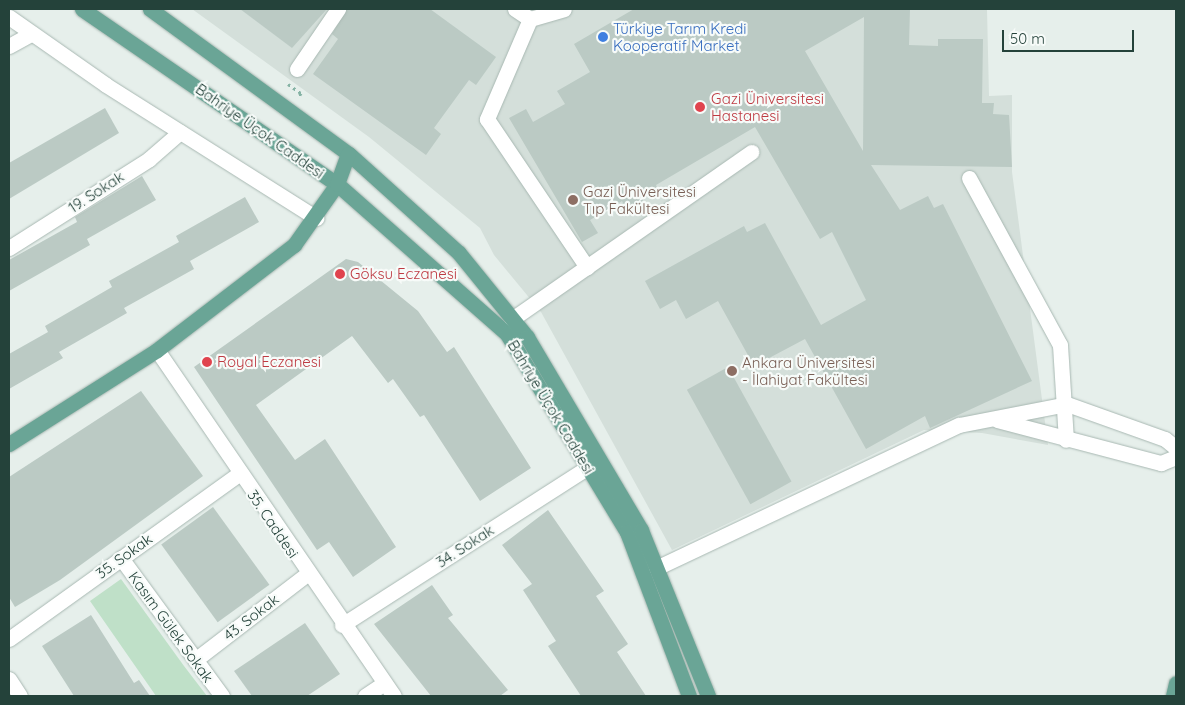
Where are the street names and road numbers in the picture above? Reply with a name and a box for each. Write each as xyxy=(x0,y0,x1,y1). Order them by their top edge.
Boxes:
street label: Bahriye Üçok Caddesi xyxy=(192,80,328,182)
street label: 19. Sokak xyxy=(65,167,127,217)
street label: Bahriye Üçok Caddesi xyxy=(504,337,598,477)
street label: 35. Caddesi xyxy=(244,487,302,561)
street label: 34. Sokak xyxy=(433,521,497,571)
street label: 35. Sokak xyxy=(92,530,156,582)
street label: Kasım Gülek Sokak xyxy=(125,568,217,686)
street label: 43. Sokak xyxy=(220,590,282,644)

